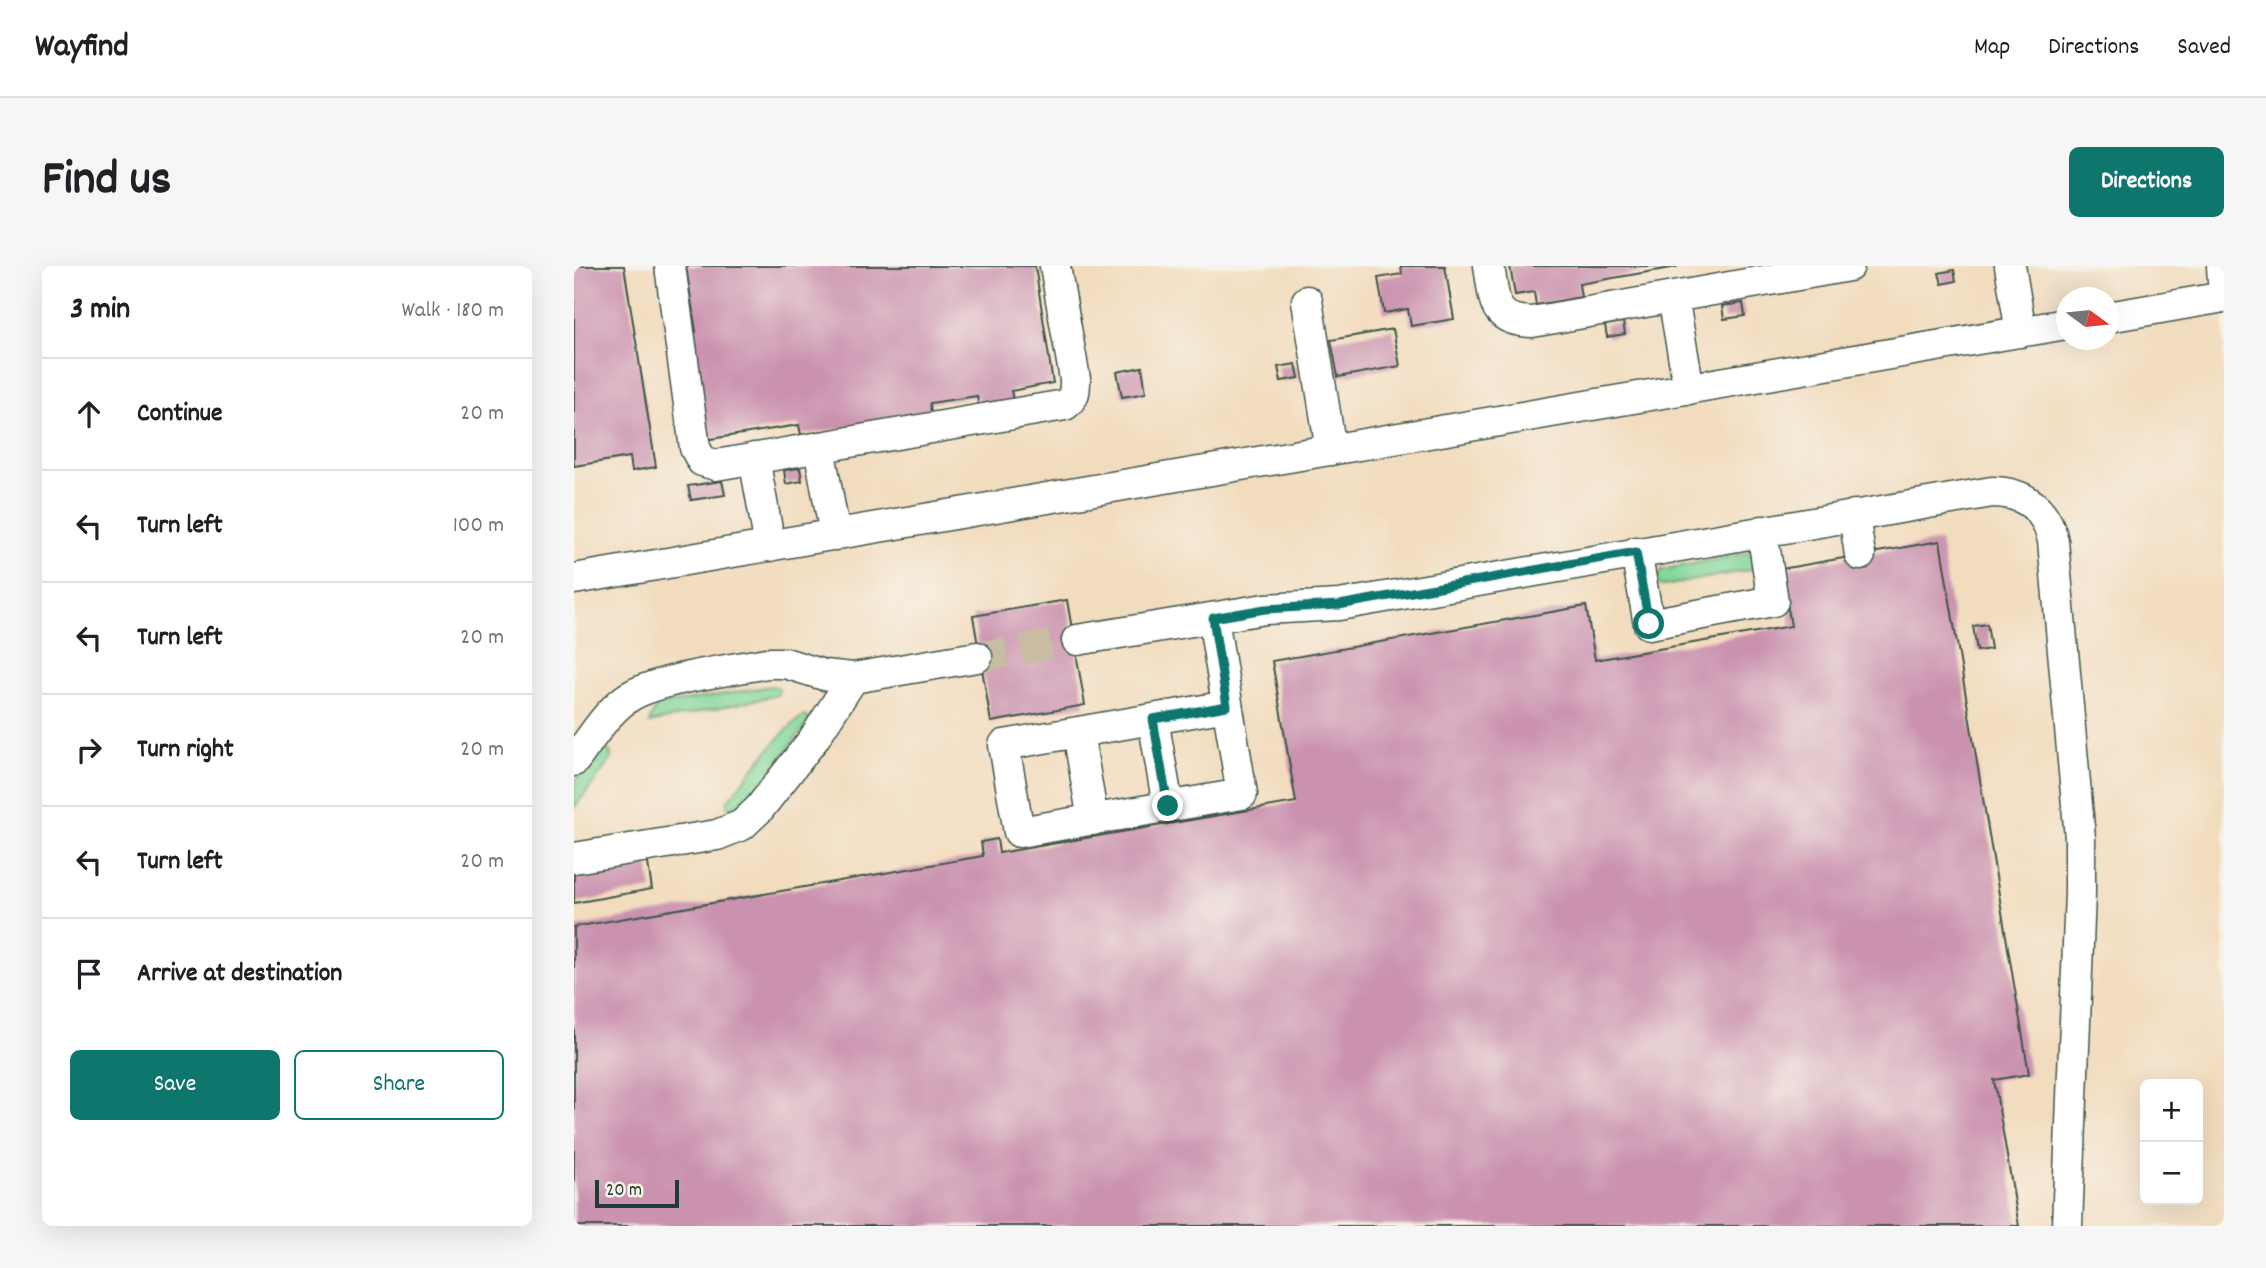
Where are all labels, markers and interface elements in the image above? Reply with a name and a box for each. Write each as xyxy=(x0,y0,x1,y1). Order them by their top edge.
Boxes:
text: Wayfind xyxy=(35,25,129,72)
text: Map xyxy=(1974,31,2010,65)
text: Directions xyxy=(2048,31,2139,65)
text: Saved xyxy=(2177,31,2231,65)
text: Find us xyxy=(42,147,171,217)
button: Directions xyxy=(2069,147,2224,217)
north arrow xyxy=(2056,287,2119,350)
text: 3 min xyxy=(70,290,130,333)
text: Walk · 180 m xyxy=(401,295,504,328)
icon: ahead xyxy=(70,395,108,433)
text: Continue xyxy=(137,396,222,433)
text: 20 m xyxy=(460,398,504,431)
icon: left xyxy=(70,507,108,545)
text: Turn left xyxy=(137,508,223,545)
text: 100 m xyxy=(453,510,504,543)
route start xyxy=(1633,608,1664,639)
icon: left xyxy=(70,619,108,657)
text: Turn left xyxy=(137,620,223,657)
text: 20 m xyxy=(460,622,504,655)
icon: right xyxy=(70,731,108,769)
text: Turn right xyxy=(137,732,234,769)
text: 20 m xyxy=(460,734,504,767)
route end xyxy=(1152,790,1183,821)
icon: left xyxy=(70,843,108,881)
text: Turn left xyxy=(137,844,223,881)
text: 20 m xyxy=(460,846,504,879)
icon: arrive xyxy=(70,955,108,993)
text: Arrive at destination xyxy=(137,956,342,993)
button: Save xyxy=(70,1050,280,1120)
button: Share xyxy=(294,1050,504,1120)
map controls xyxy=(2140,1079,2203,1205)
button: + xyxy=(2140,1079,2203,1142)
button: − xyxy=(2140,1142,2203,1205)
scale bar xyxy=(595,1177,679,1209)
text: 20 m xyxy=(606,1178,642,1205)

